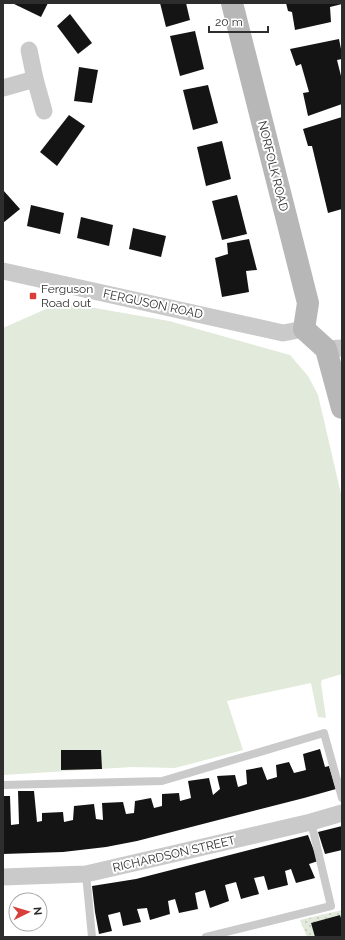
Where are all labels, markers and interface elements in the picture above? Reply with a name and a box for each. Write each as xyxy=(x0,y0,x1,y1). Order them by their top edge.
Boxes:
scale bar xyxy=(209,8,268,34)
text: 20 m xyxy=(215,15,243,29)
street label: NORFOLK ROAD xyxy=(255,119,291,213)
place label: Ferguson Road out xyxy=(41,282,93,310)
street label: FERGUSON ROAD xyxy=(102,287,205,322)
marker: Ferguson Road out xyxy=(28,291,38,301)
street label: RICHARDSON STREET xyxy=(111,833,237,875)
north arrow xyxy=(8,892,48,932)
text: N xyxy=(31,906,44,916)

